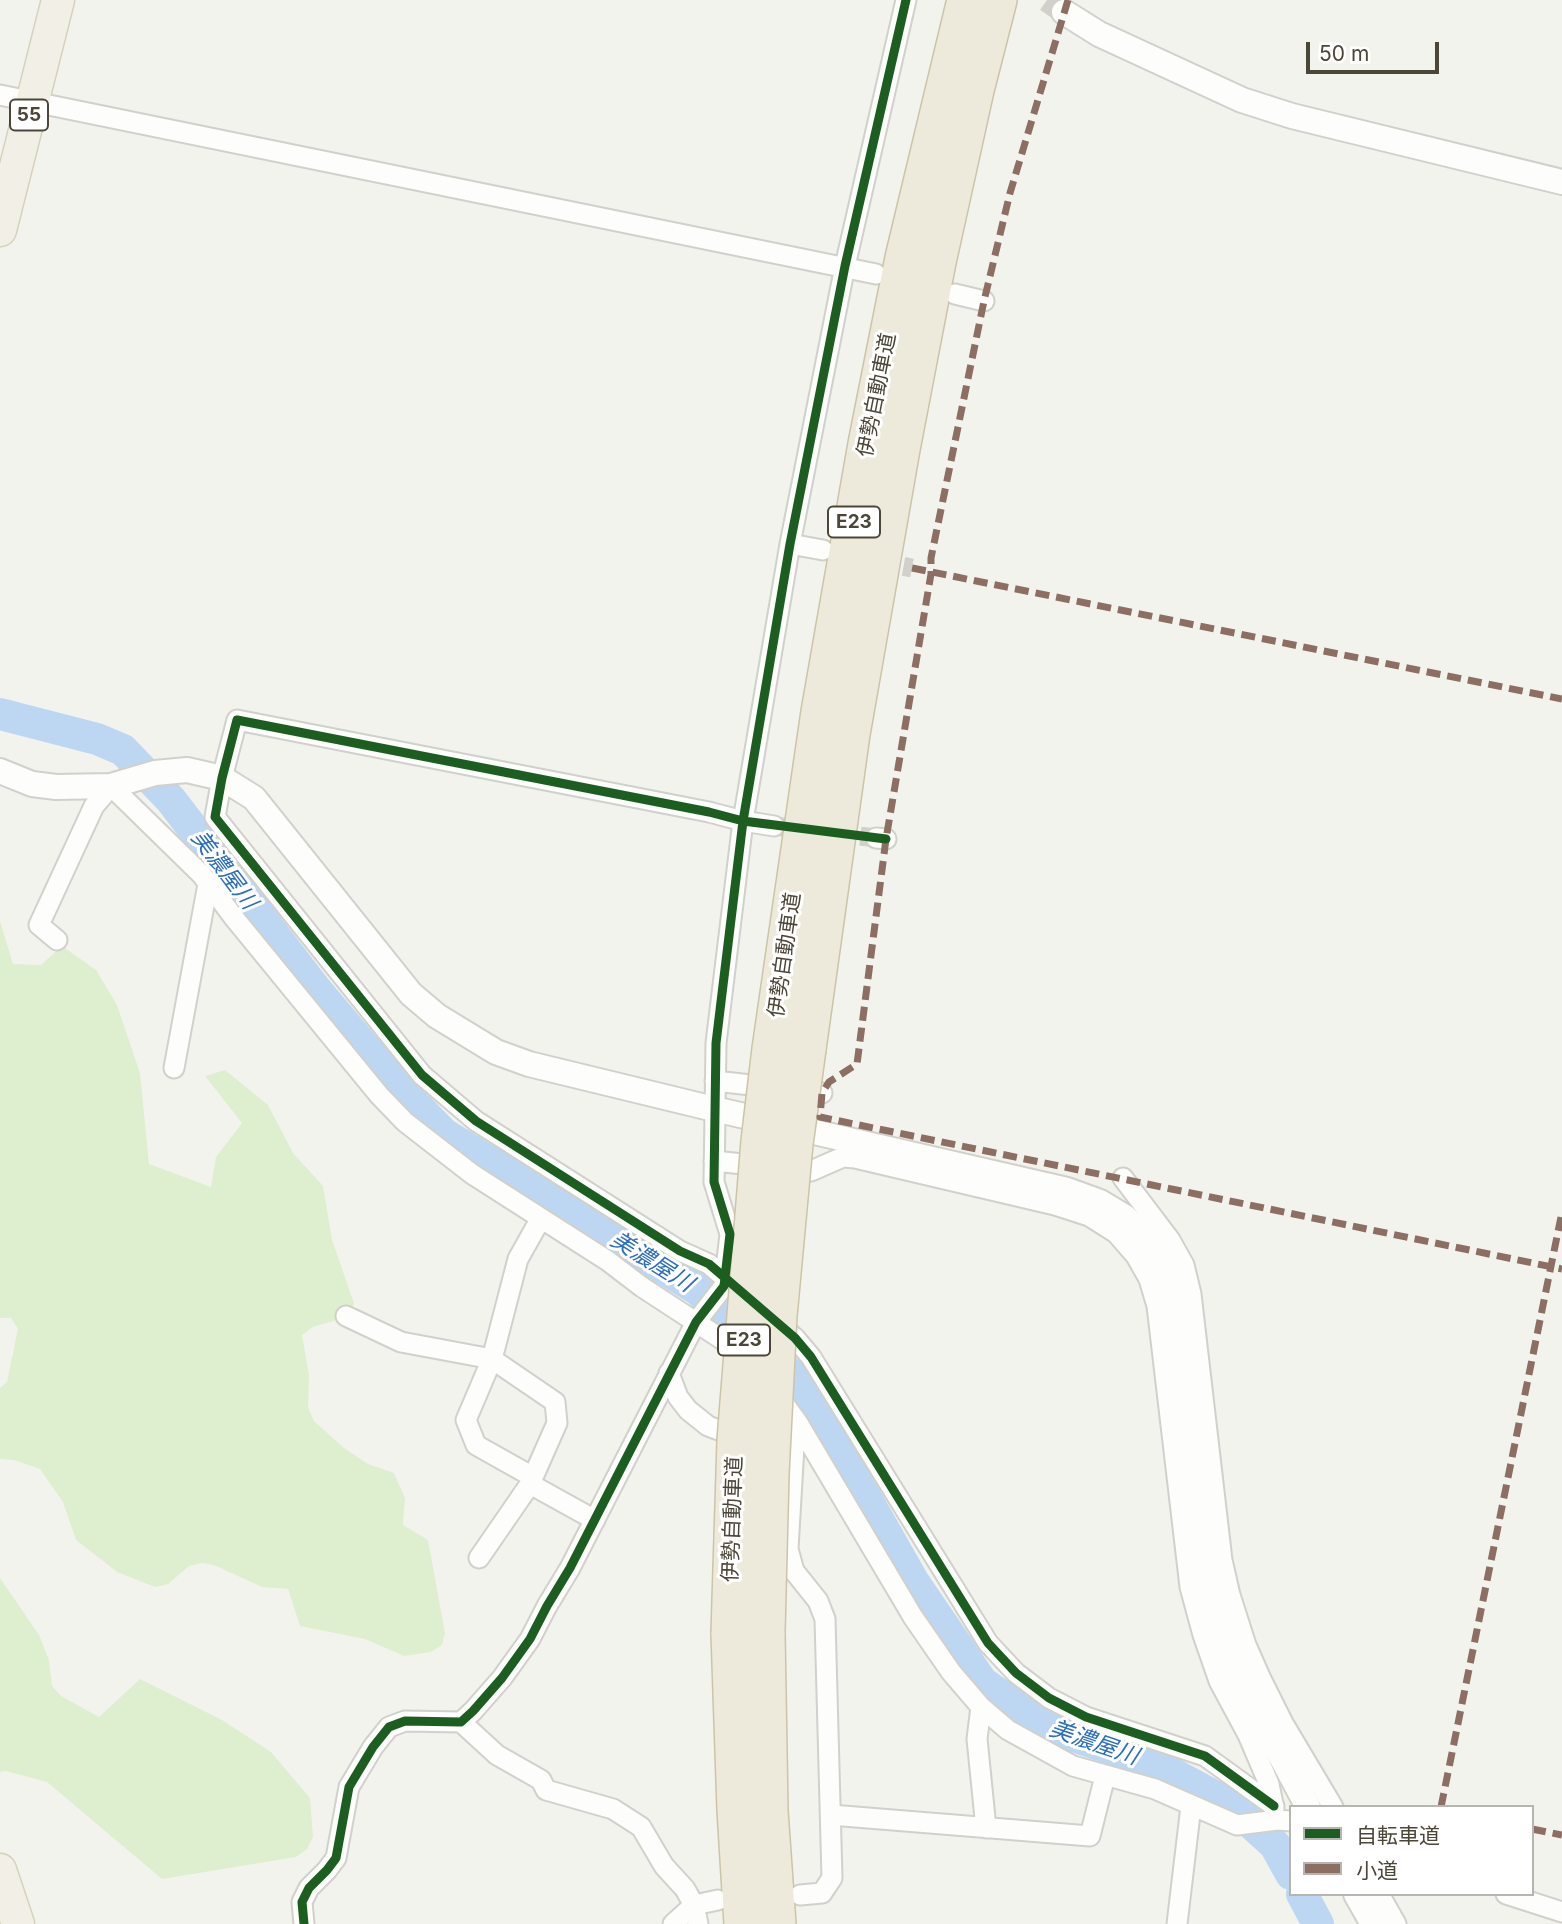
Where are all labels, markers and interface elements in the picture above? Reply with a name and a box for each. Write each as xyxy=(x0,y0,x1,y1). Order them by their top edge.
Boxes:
scale bar xyxy=(1310,28,1443,72)
text: 50 m xyxy=(1319,41,1369,66)
road number: 55 xyxy=(10,99,48,130)
street label: 伊勢自動車道 xyxy=(853,331,901,459)
road number: E23 xyxy=(828,506,880,538)
water label: 美濃屋川 xyxy=(185,825,263,915)
street label: 伊勢自動車道 xyxy=(764,891,806,1019)
water label: 美濃屋川 xyxy=(606,1226,698,1298)
road number: E23 xyxy=(718,1324,770,1356)
street label: 伊勢自動車道 xyxy=(718,1456,748,1582)
water label: 美濃屋川 xyxy=(1046,1715,1142,1771)
legend xyxy=(1289,1805,1534,1896)
text: 自転車道 xyxy=(1356,1823,1440,1848)
text: 小道 xyxy=(1356,1858,1398,1883)

